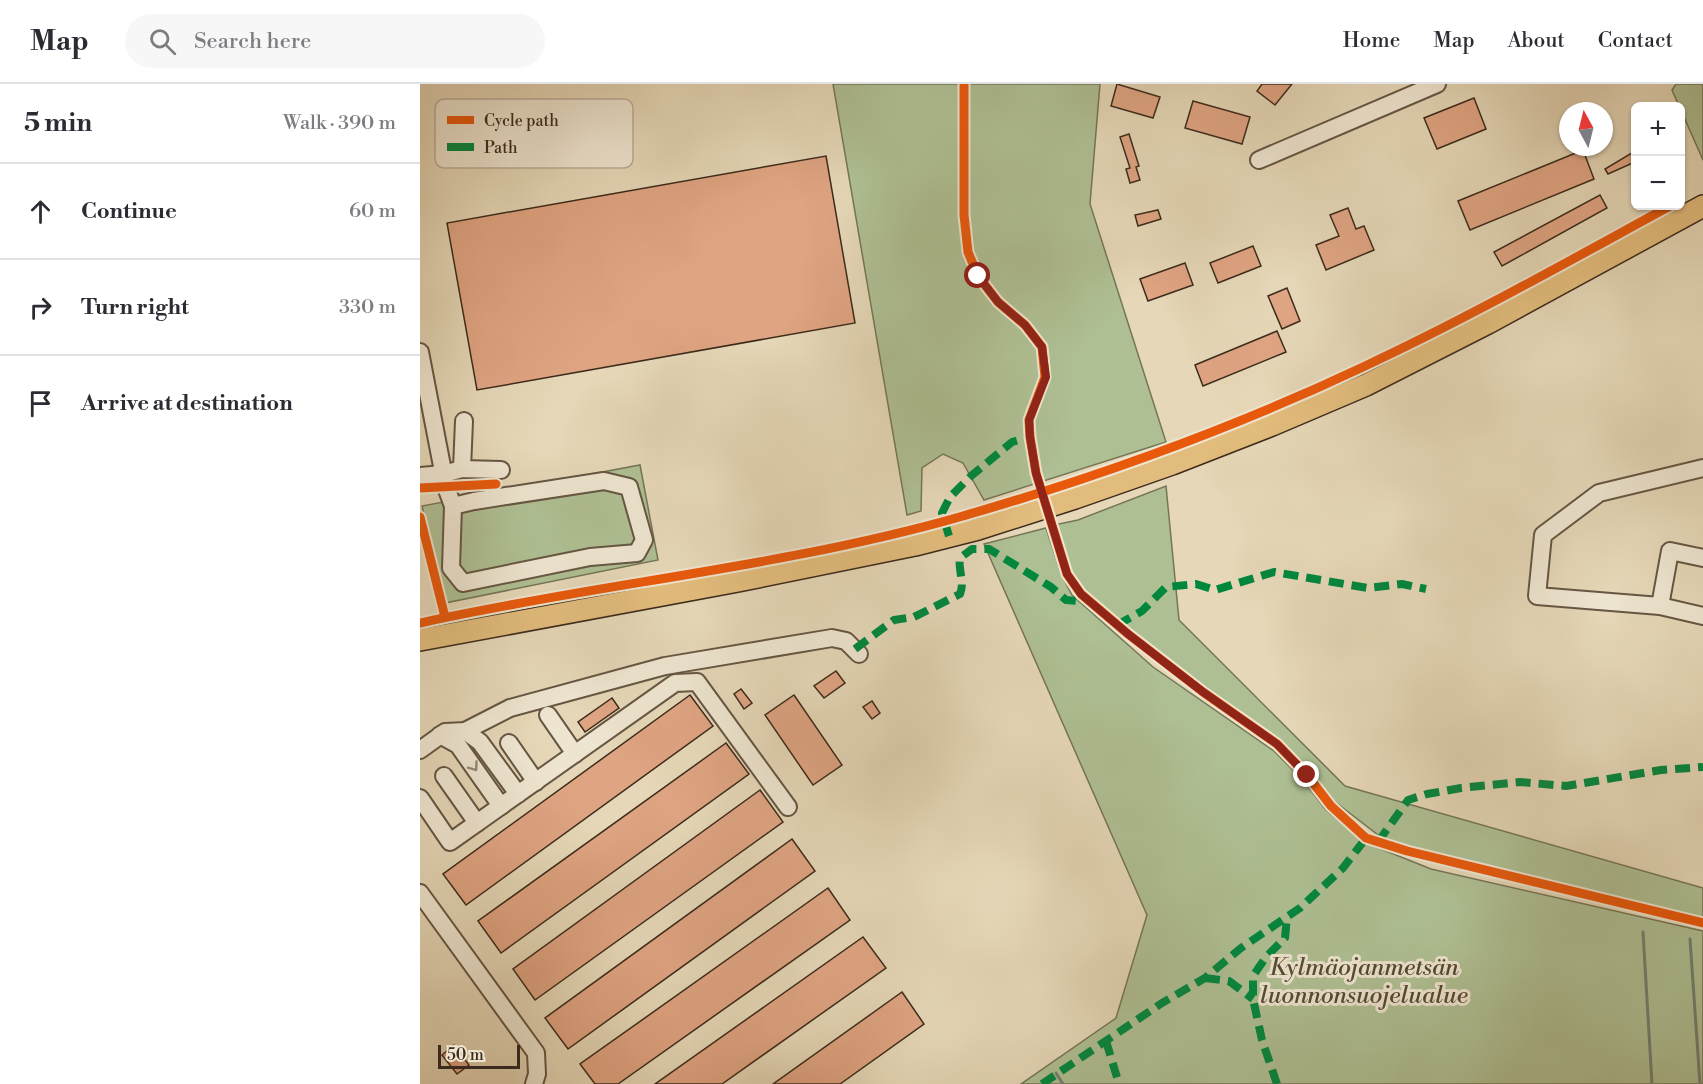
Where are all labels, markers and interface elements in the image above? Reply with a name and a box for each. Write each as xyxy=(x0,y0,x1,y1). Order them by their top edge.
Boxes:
search box xyxy=(125,14,545,68)
text: Map xyxy=(30,24,89,59)
icon: search xyxy=(146,25,179,58)
text: Search here xyxy=(194,28,311,55)
text: Home xyxy=(1343,28,1400,54)
text: Map xyxy=(1433,28,1475,54)
text: About xyxy=(1508,28,1565,54)
text: Contact xyxy=(1598,28,1673,54)
legend xyxy=(435,99,633,168)
north arrow xyxy=(1559,102,1613,156)
map controls xyxy=(1631,102,1685,210)
button: + xyxy=(1631,102,1685,156)
text: 5 min xyxy=(24,107,92,139)
text: Walk · 390 m xyxy=(283,111,396,136)
text: Cycle path xyxy=(484,111,559,131)
text: Path xyxy=(484,138,518,158)
button: − xyxy=(1631,156,1685,210)
icon: ahead xyxy=(24,195,57,228)
text: Continue xyxy=(81,198,177,225)
text: 60 m xyxy=(349,199,396,224)
route start xyxy=(964,262,990,288)
icon: right xyxy=(24,291,57,324)
text: Turn right xyxy=(81,294,189,321)
text: 330 m xyxy=(339,295,396,320)
icon: arrive xyxy=(24,387,57,420)
text: Arrive at destination xyxy=(81,390,293,417)
one-way arrow xyxy=(467,760,478,771)
route end xyxy=(1293,761,1319,787)
park label: Kylmäojanmetsän luonnonsuojelualue xyxy=(1260,953,1468,1011)
scale bar xyxy=(438,1042,520,1070)
text: 50 m xyxy=(447,1045,484,1065)

